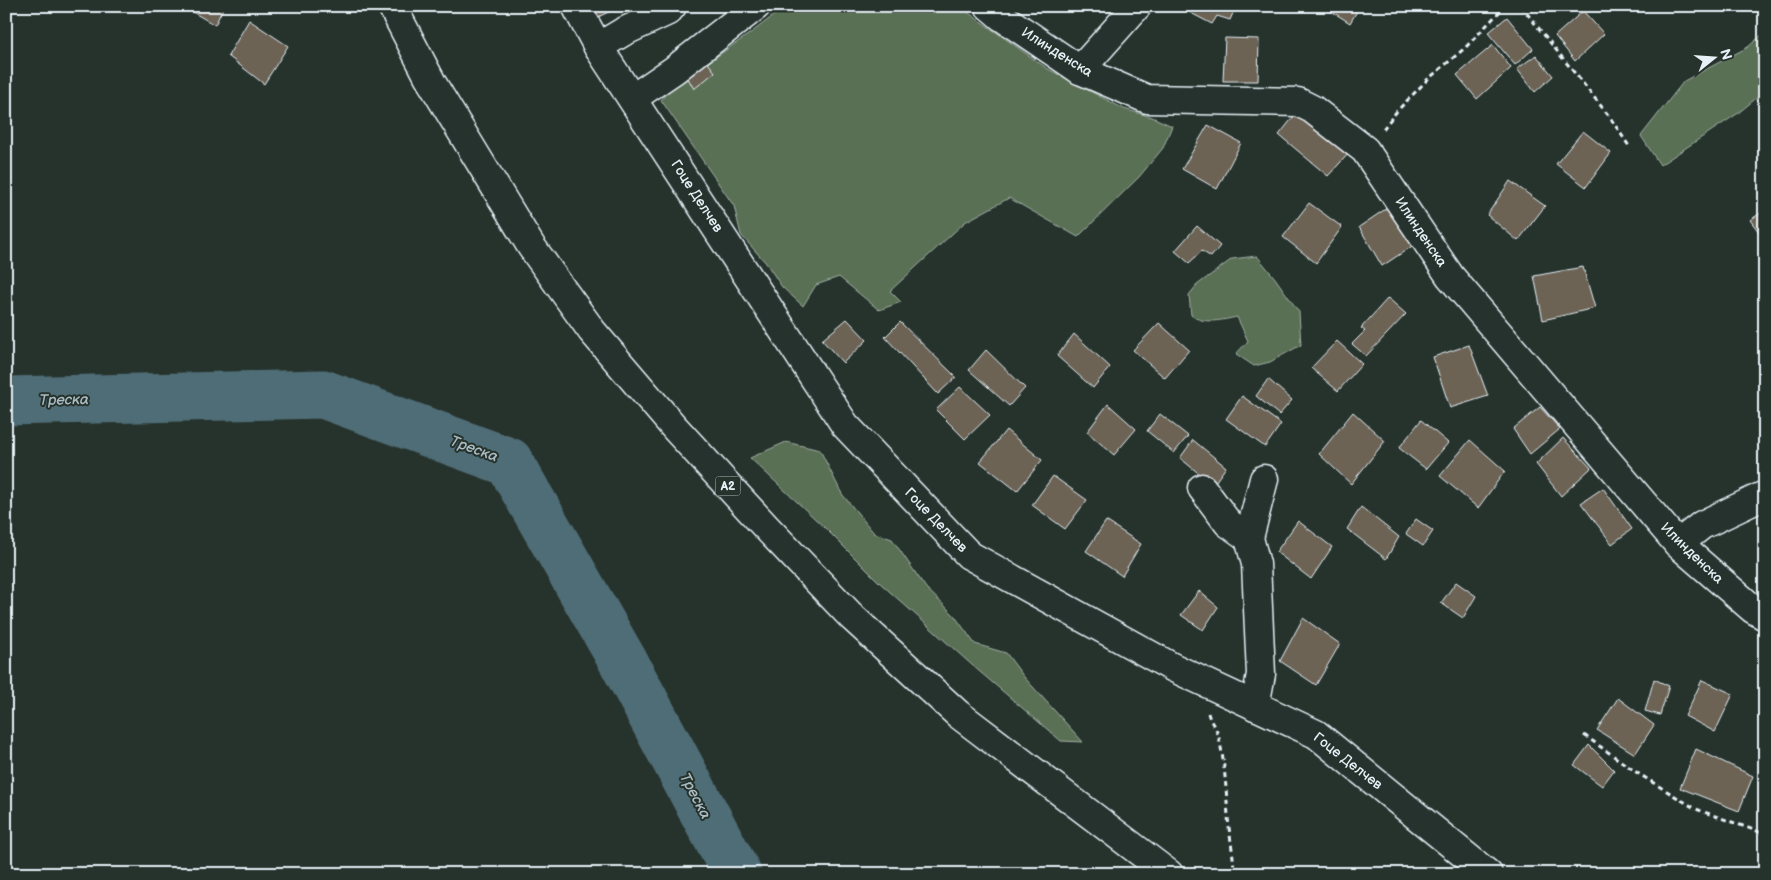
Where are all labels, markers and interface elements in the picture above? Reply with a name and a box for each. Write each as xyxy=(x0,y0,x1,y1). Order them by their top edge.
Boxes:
street label: Илинденска xyxy=(1018,23,1096,81)
north arrow xyxy=(1688,32,1738,82)
text: N xyxy=(1716,47,1736,62)
street label: Гоце Делчев xyxy=(667,157,727,236)
street label: Илинденска xyxy=(1391,194,1451,271)
water label: Треска xyxy=(39,390,89,410)
water label: Треска xyxy=(447,432,501,466)
road number: A2 xyxy=(716,476,740,496)
street label: Гоце Делчев xyxy=(901,484,971,556)
street label: Илинденска xyxy=(1657,519,1727,588)
street label: Гоце Делчев xyxy=(1310,729,1386,794)
water label: Треска xyxy=(675,770,715,823)

